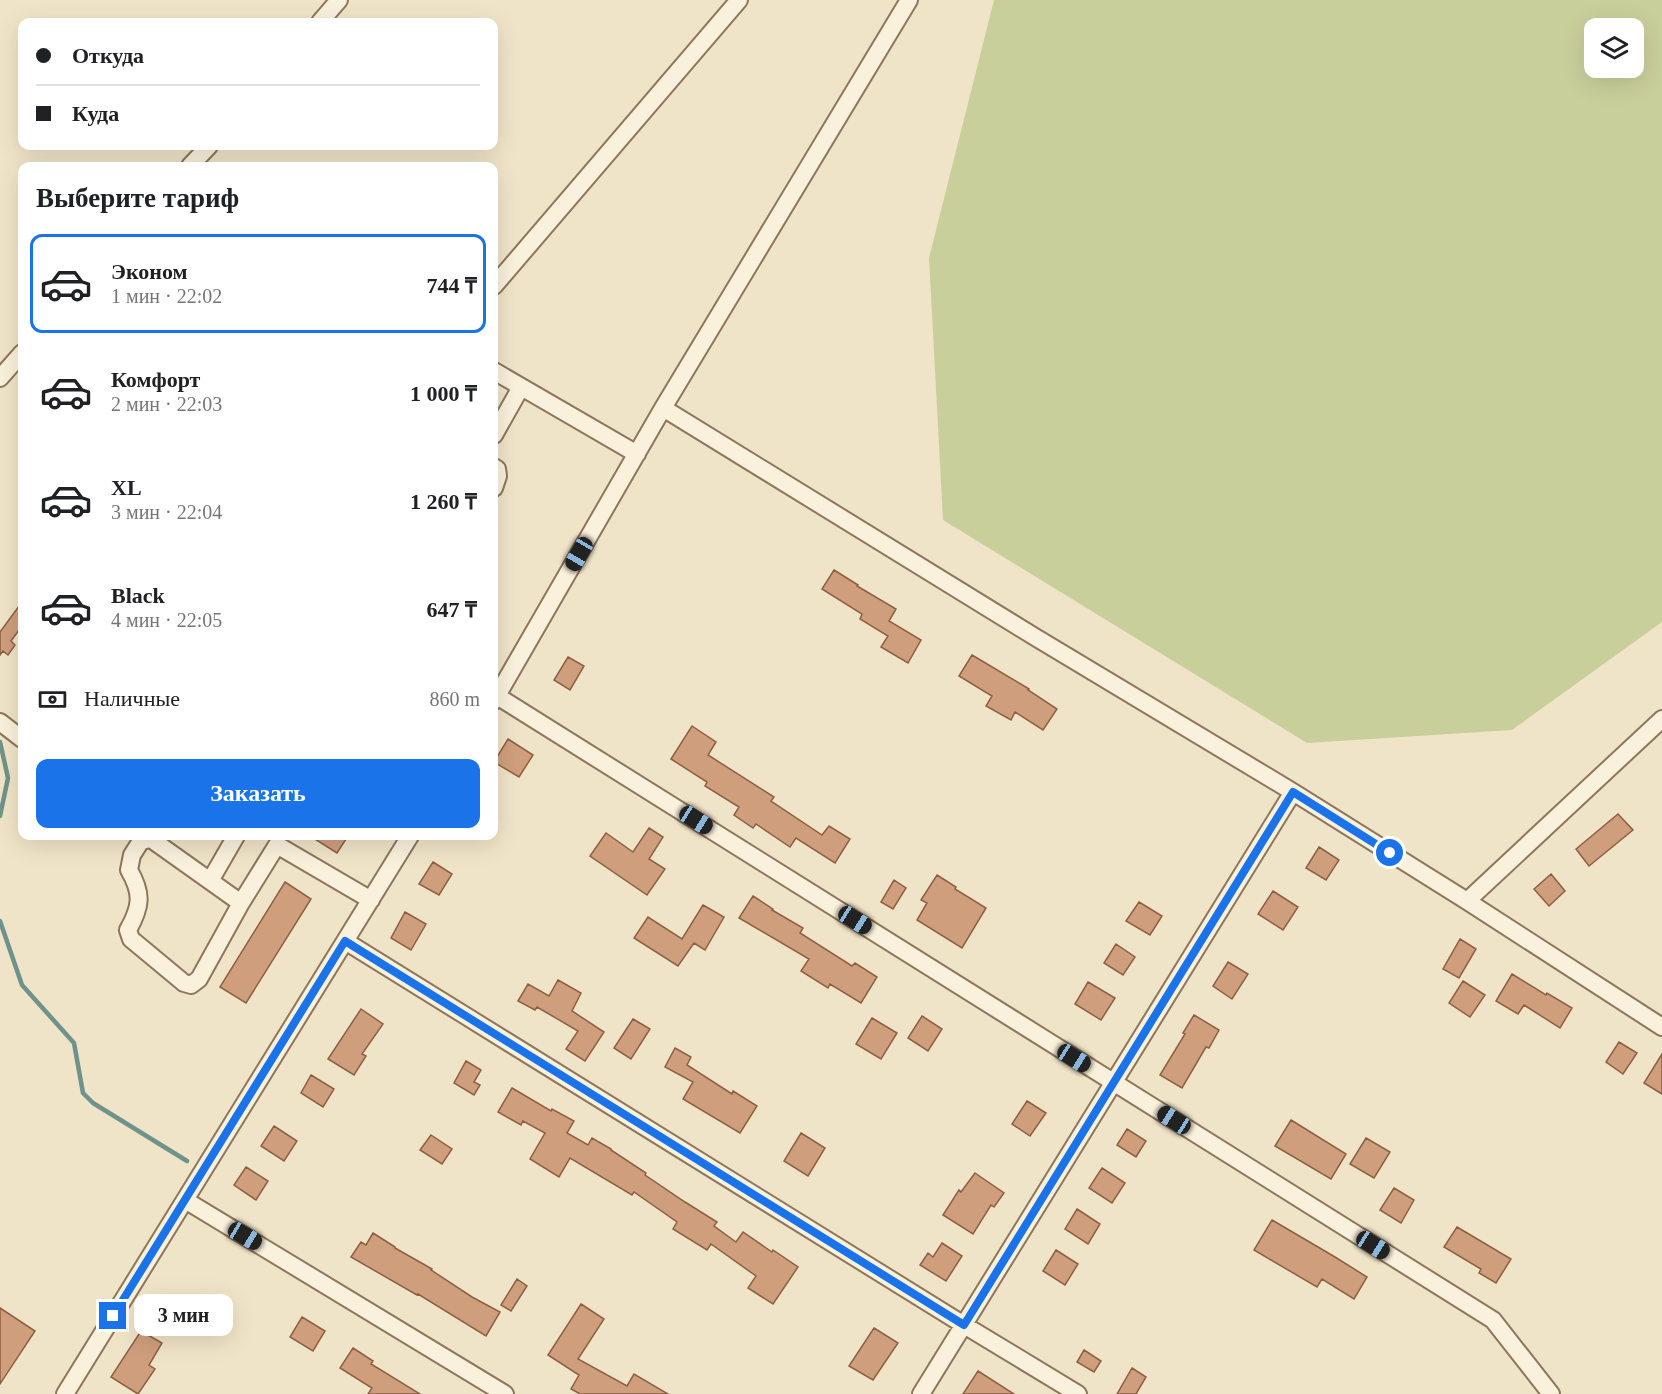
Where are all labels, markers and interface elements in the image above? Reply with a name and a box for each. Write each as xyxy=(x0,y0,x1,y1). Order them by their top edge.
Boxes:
map controls xyxy=(1584,18,1644,78)
button: layers xyxy=(1584,18,1644,78)
text: Откуда xyxy=(72,43,144,68)
text: Куда xyxy=(72,101,119,126)
text: Выберите тариф xyxy=(36,183,239,213)
icon: car xyxy=(39,257,93,311)
text: Эконом xyxy=(111,259,188,284)
text: 744 ₸ xyxy=(426,273,477,298)
text: 1 мин · 22:02 xyxy=(111,285,222,307)
icon: car xyxy=(39,365,93,419)
text: Комфорт xyxy=(111,367,200,392)
text: 1 000 ₸ xyxy=(410,381,477,406)
text: 2 мин · 22:03 xyxy=(111,393,222,415)
icon: car xyxy=(39,473,93,527)
text: XL xyxy=(111,475,142,500)
text: 1 260 ₸ xyxy=(410,489,477,514)
text: 3 мин · 22:04 xyxy=(111,501,222,523)
car xyxy=(562,534,596,574)
icon: car xyxy=(39,581,93,635)
text: Black xyxy=(111,583,165,608)
text: 647 ₸ xyxy=(426,597,477,622)
text: 4 мин · 22:05 xyxy=(111,609,222,631)
icon: cash xyxy=(36,683,69,716)
text: Наличные xyxy=(84,686,180,711)
text: 860 m xyxy=(429,688,480,710)
button: Заказать xyxy=(36,759,480,828)
car xyxy=(676,803,716,837)
route start xyxy=(1376,839,1403,866)
car xyxy=(835,903,875,937)
car xyxy=(1054,1041,1094,1075)
car xyxy=(1154,1103,1194,1137)
car xyxy=(225,1219,265,1253)
car xyxy=(1353,1228,1393,1262)
callout: 3 мин xyxy=(134,1295,233,1337)
route end xyxy=(99,1302,126,1329)
text: 3 мин xyxy=(158,1304,209,1326)

